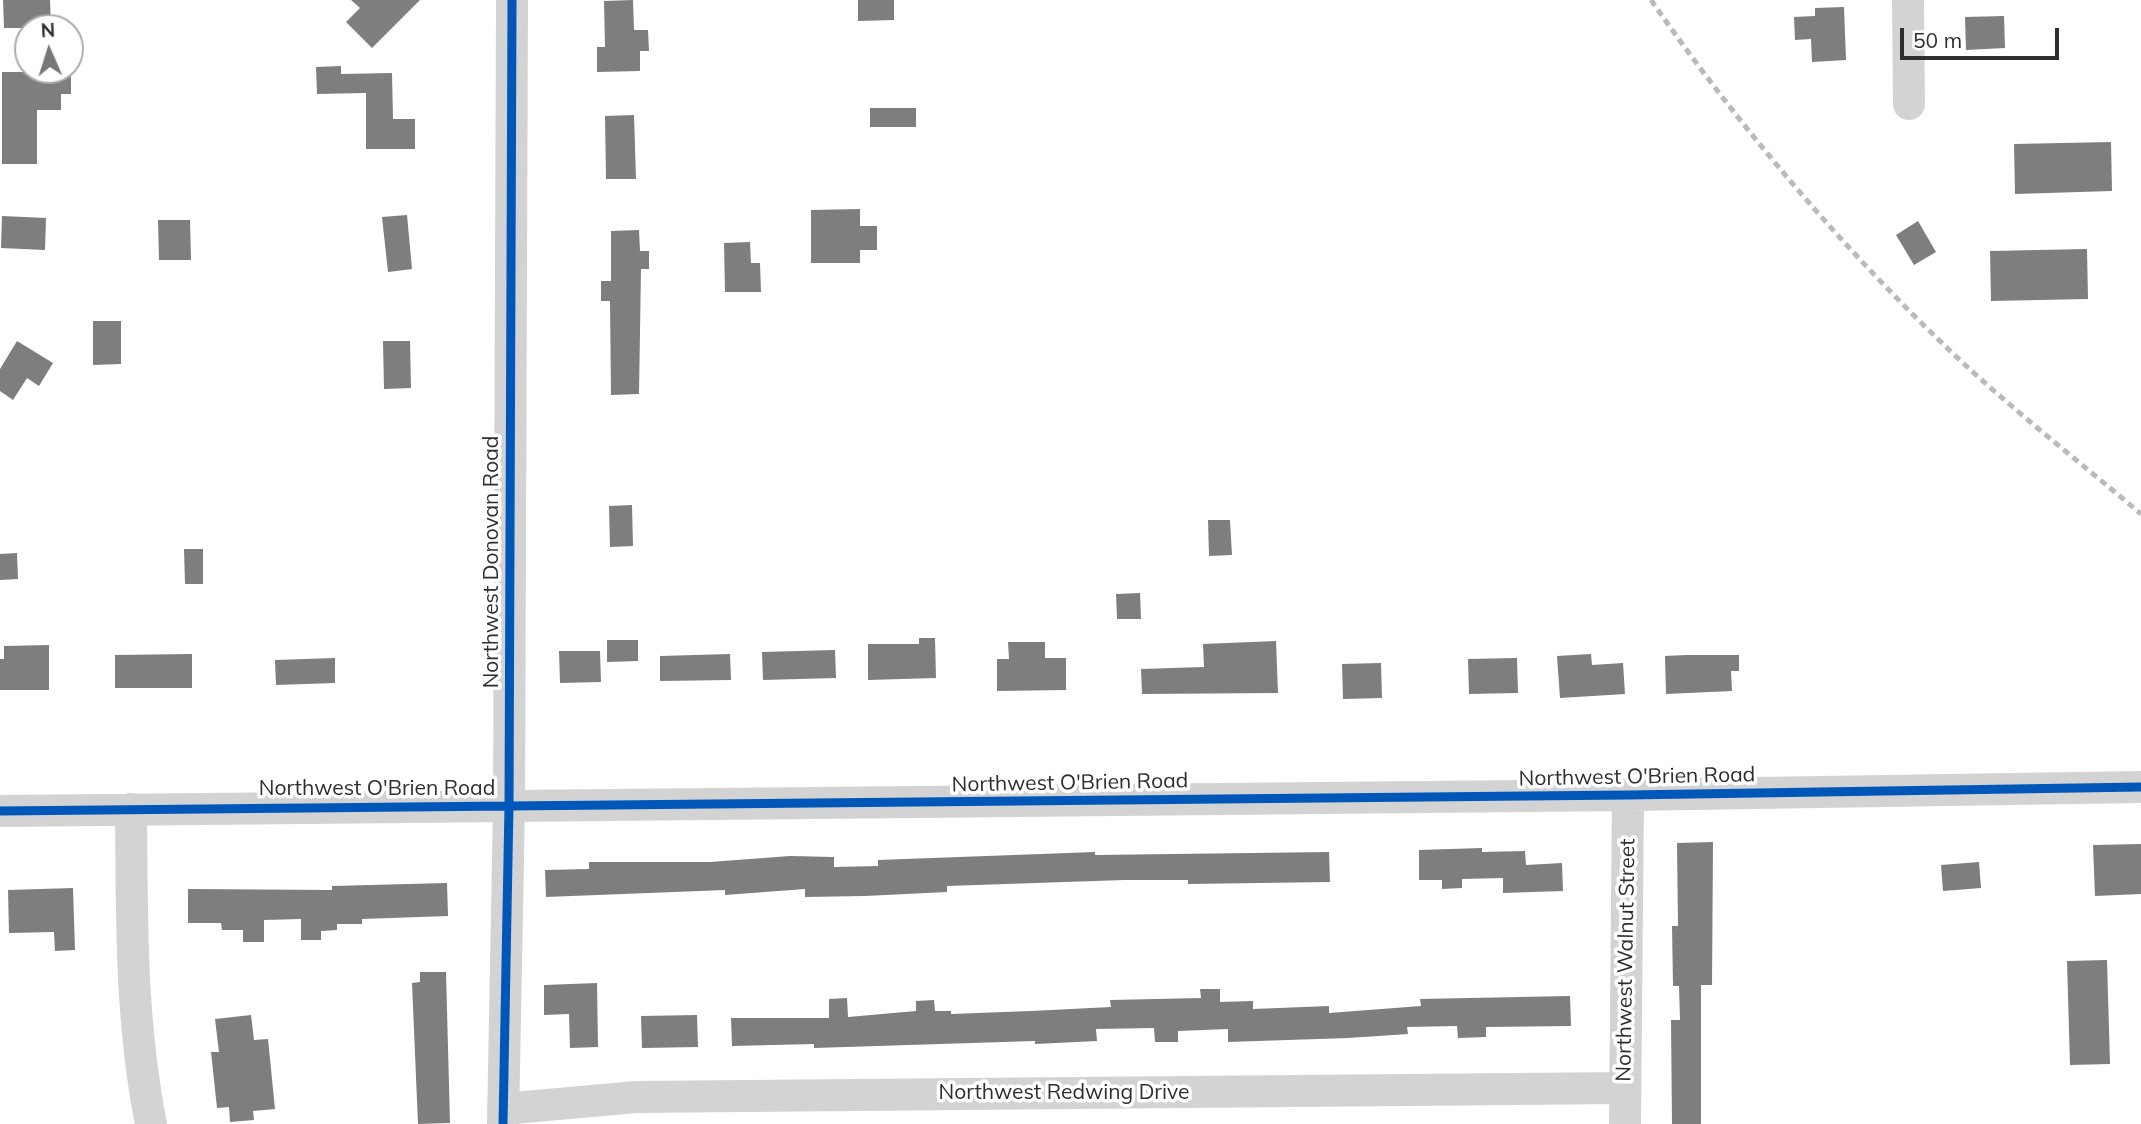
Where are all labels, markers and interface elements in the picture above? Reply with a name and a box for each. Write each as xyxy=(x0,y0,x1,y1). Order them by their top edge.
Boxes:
north arrow xyxy=(14,14,84,84)
scale bar xyxy=(1903,14,2062,58)
text: N xyxy=(40,18,56,42)
text: 50 m xyxy=(1913,27,1962,53)
street label: Northwest Donovan Road xyxy=(479,436,505,688)
street label: Northwest O'Brien Road xyxy=(1519,762,1755,792)
street label: Northwest O'Brien Road xyxy=(952,768,1188,798)
street label: Northwest O'Brien Road xyxy=(259,776,495,802)
street label: Northwest Walnut Street xyxy=(1611,838,1641,1082)
street label: Northwest Redwing Drive xyxy=(939,1080,1189,1106)

